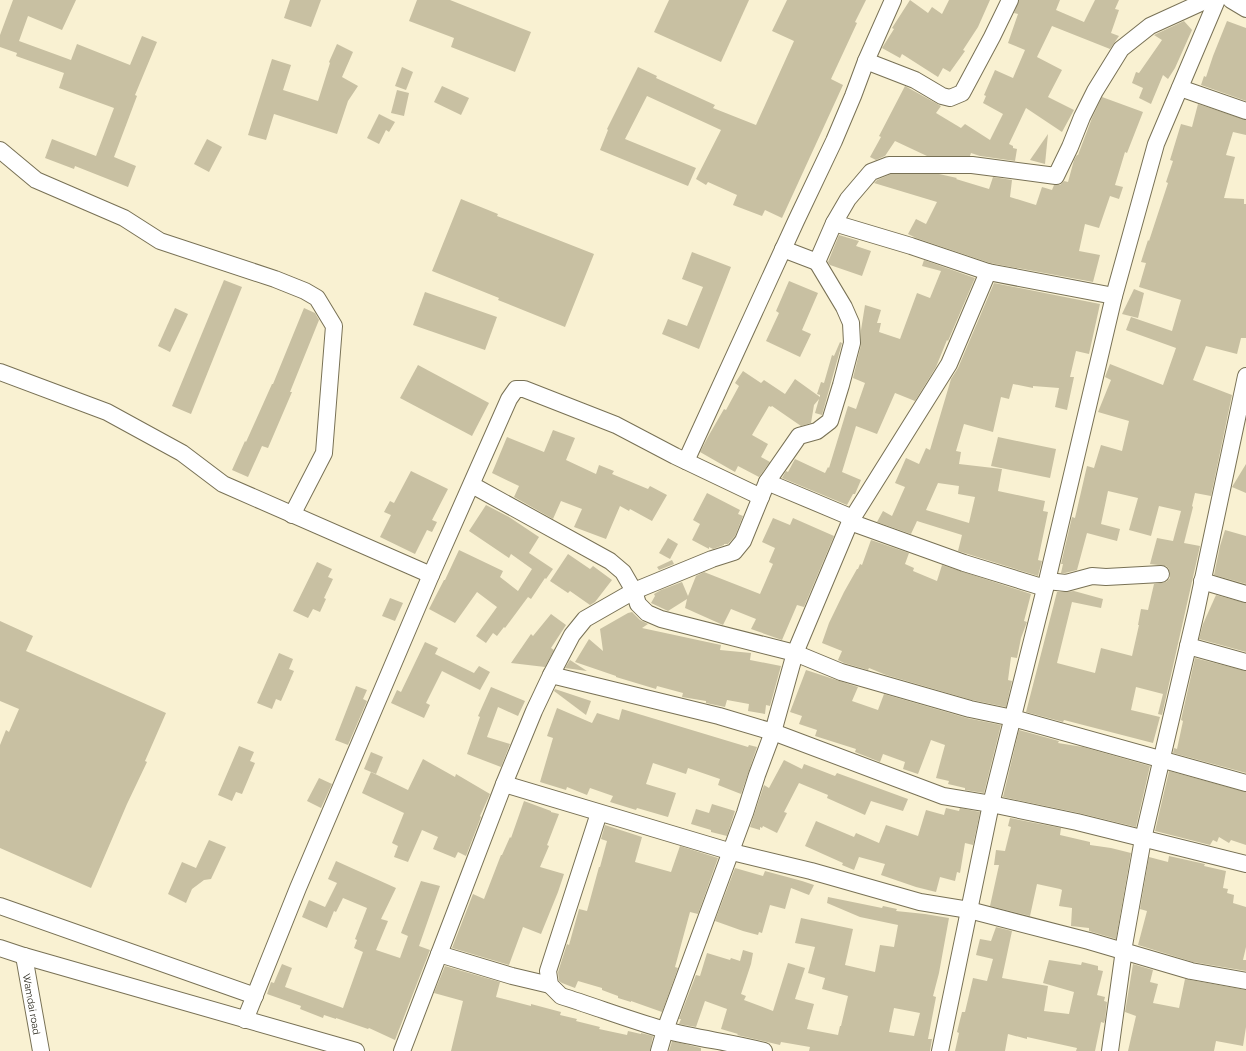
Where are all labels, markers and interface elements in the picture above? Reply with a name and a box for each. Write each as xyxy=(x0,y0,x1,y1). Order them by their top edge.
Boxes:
street label: Wamdai road xyxy=(21,973,42,1036)

